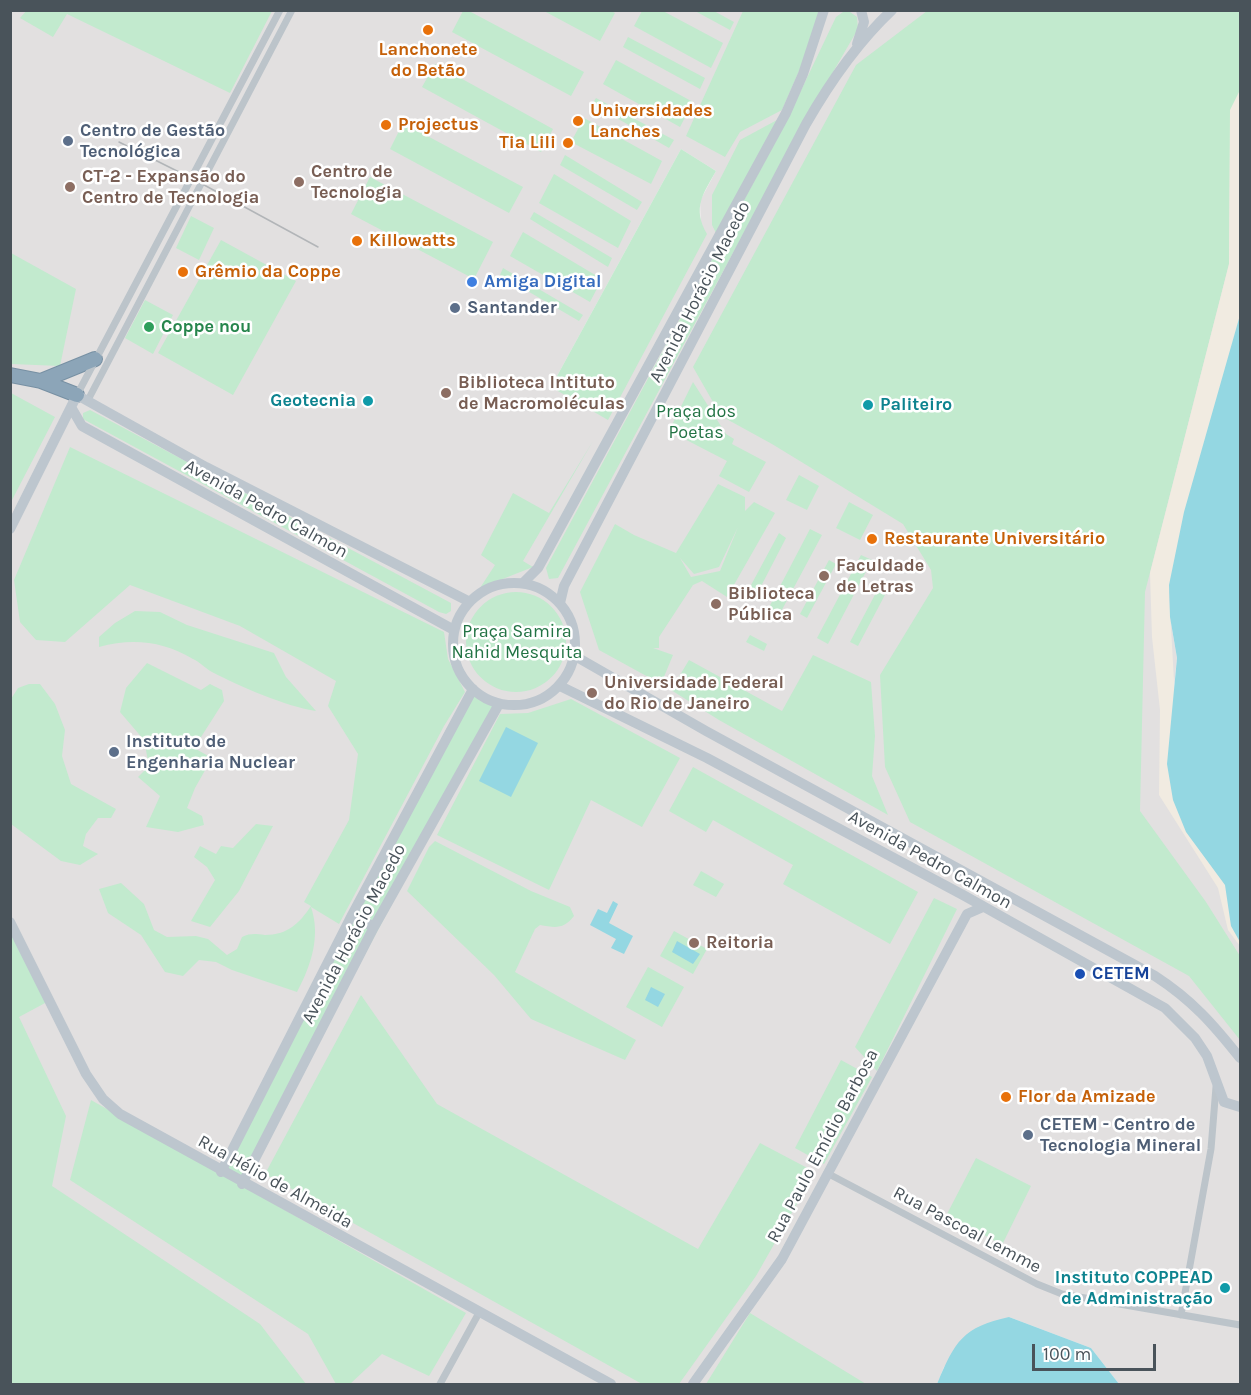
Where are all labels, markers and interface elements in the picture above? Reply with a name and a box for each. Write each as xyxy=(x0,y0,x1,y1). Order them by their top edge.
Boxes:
marker: Lanchonete do Betão xyxy=(421,23,435,37)
place label: Lanchonete do Betão xyxy=(379,39,477,82)
place label: Universidades Lanches xyxy=(590,100,713,142)
place label: Projectus xyxy=(398,114,479,136)
marker: Universidades Lanches xyxy=(571,114,585,128)
marker: Projectus xyxy=(379,118,393,132)
place label: Centro de Gestão Tecnológica xyxy=(80,120,225,162)
place label: Tia Lili xyxy=(499,132,556,154)
marker: Centro de Gestão Tecnológica xyxy=(61,134,75,148)
marker: Tia Lili xyxy=(561,136,575,150)
place label: Centro de Tecnologia xyxy=(311,161,402,204)
place label: CT-2 - Expansão do Centro de Tecnologia xyxy=(82,166,259,208)
marker: Centro de Tecnologia xyxy=(292,175,306,189)
marker: CT-2 - Expansão do Centro de Tecnologia xyxy=(63,180,77,194)
street label: Avenida Horácio Macedo xyxy=(645,198,755,386)
place label: Killowatts xyxy=(369,230,456,252)
marker: Killowatts xyxy=(350,234,364,248)
place label: Grêmio da Coppe xyxy=(195,261,341,283)
marker: Grêmio da Coppe xyxy=(176,265,190,279)
place label: Amiga Digital xyxy=(484,271,602,293)
marker: Amiga Digital xyxy=(465,275,479,289)
place label: Santander xyxy=(467,297,557,319)
marker: Santander xyxy=(448,301,462,315)
place label: Coppe nou xyxy=(161,316,251,338)
marker: Coppe nou xyxy=(142,320,156,334)
place label: Biblioteca Intituto de Macromoléculas xyxy=(458,372,625,415)
marker: Biblioteca Intituto de Macromoléculas xyxy=(439,386,453,400)
place label: Geotecnia xyxy=(270,390,356,412)
marker: Geotecnia xyxy=(361,394,375,408)
place label: Paliteiro xyxy=(880,394,952,416)
marker: Paliteiro xyxy=(861,398,875,412)
park label: Praça dos Poetas xyxy=(656,401,736,444)
street label: Avenida Pedro Calmon xyxy=(181,455,351,563)
place label: Restaurante Universitário xyxy=(884,528,1105,550)
marker: Restaurante Universitário xyxy=(865,532,879,546)
place label: Faculdade de Letras xyxy=(836,555,924,598)
marker: Faculdade de Letras xyxy=(817,569,831,583)
place label: Biblioteca Pública xyxy=(728,583,815,626)
marker: Biblioteca Pública xyxy=(709,597,723,611)
park label: Praça Samira Nahid Mesquita xyxy=(452,621,582,664)
place label: Universidade Federal do Rio de Janeiro xyxy=(604,672,784,714)
marker: Universidade Federal do Rio de Janeiro xyxy=(585,686,599,700)
place label: Instituto de Engenharia Nuclear xyxy=(126,731,295,774)
marker: Instituto de Engenharia Nuclear xyxy=(107,745,121,759)
street label: Avenida Pedro Calmon xyxy=(845,806,1015,914)
street label: Avenida Horácio Macedo xyxy=(297,840,411,1028)
place label: Reitoria xyxy=(706,932,774,954)
marker: Reitoria xyxy=(687,936,701,950)
place label: CETEM xyxy=(1092,963,1150,985)
marker: CETEM xyxy=(1073,967,1087,981)
street label: Rua Paulo Emídio Barbosa xyxy=(763,1046,883,1246)
place label: Flor da Amizade xyxy=(1018,1086,1156,1108)
marker: Flor da Amizade xyxy=(999,1090,1013,1104)
place label: CETEM - Centro de Tecnologia Mineral xyxy=(1040,1114,1201,1156)
marker: CETEM - Centro de Tecnologia Mineral xyxy=(1021,1128,1035,1142)
street label: Rua Hélio de Almeida xyxy=(194,1131,356,1233)
street label: Rua Pascoal Lemme xyxy=(889,1182,1045,1278)
place label: Instituto COPPEAD de Administração xyxy=(1055,1267,1213,1310)
marker: Instituto COPPEAD de Administração xyxy=(1218,1281,1232,1295)
scale bar xyxy=(1035,1332,1160,1370)
text: 100 m xyxy=(1043,1343,1091,1365)

